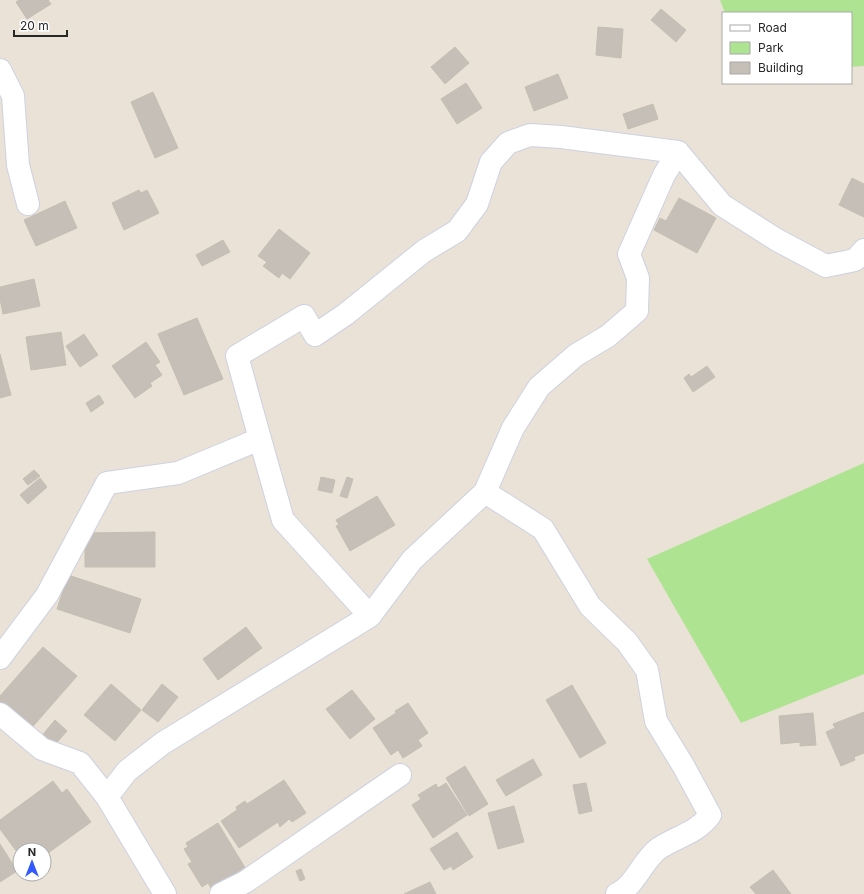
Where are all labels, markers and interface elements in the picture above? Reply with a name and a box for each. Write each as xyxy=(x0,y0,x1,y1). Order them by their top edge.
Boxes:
scale bar xyxy=(14,12,67,38)
legend xyxy=(722,12,852,84)
text: 20 m xyxy=(20,18,49,33)
text: Road xyxy=(758,20,787,35)
text: Park xyxy=(758,40,784,55)
text: Building xyxy=(758,60,803,75)
north arrow xyxy=(12,842,52,882)
text: N xyxy=(28,845,36,859)

